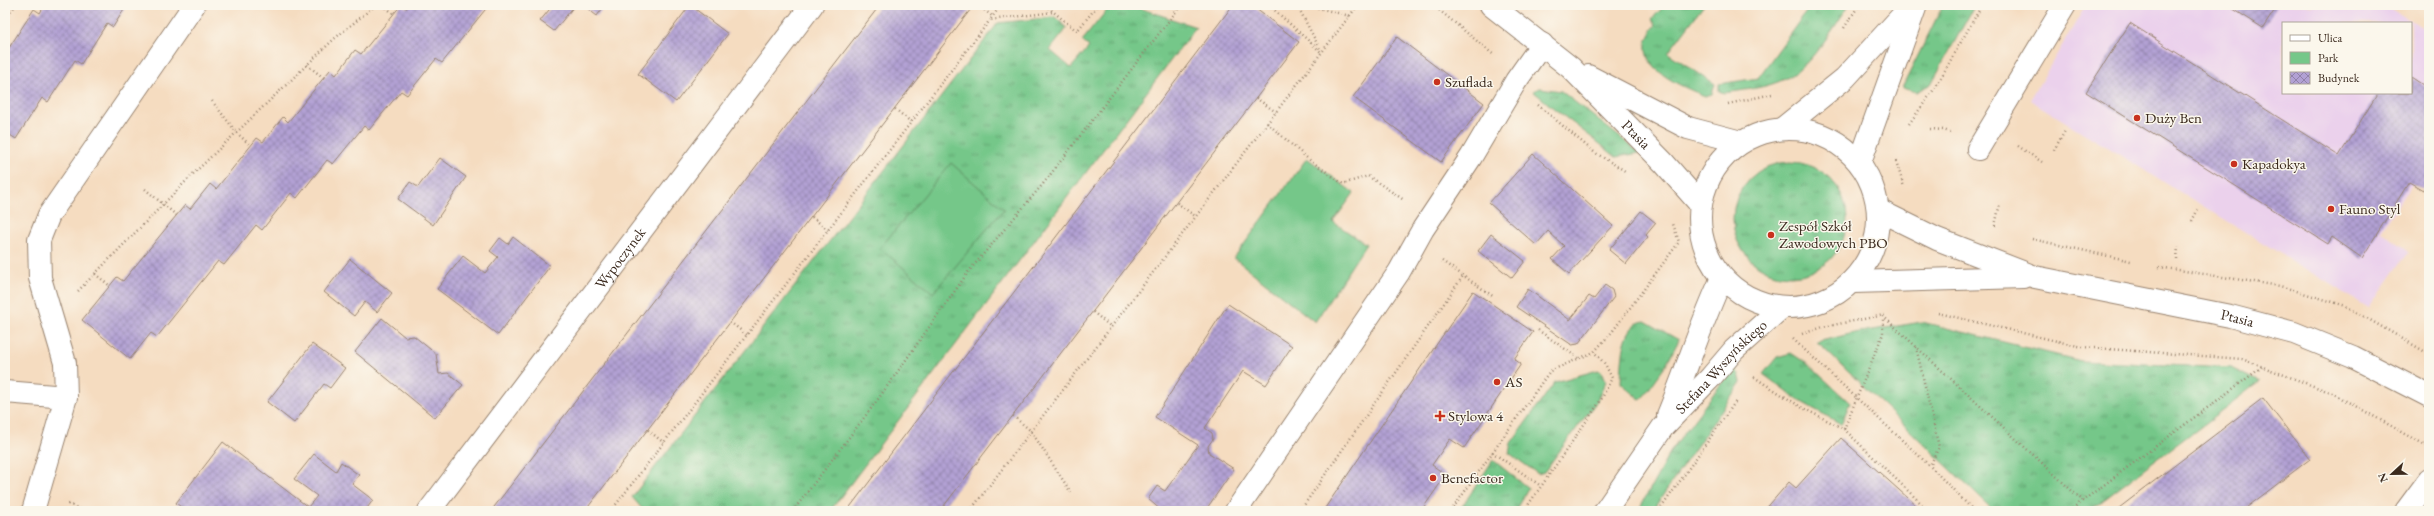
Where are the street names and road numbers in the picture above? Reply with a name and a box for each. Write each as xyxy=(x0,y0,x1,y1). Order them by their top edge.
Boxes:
street label: Ptasia xyxy=(1618,116,1655,153)
street label: Wypoczynek xyxy=(590,222,650,293)
street label: Ptasia xyxy=(2219,304,2256,331)
street label: Stefana Wyszyńskiego xyxy=(1671,315,1771,417)

